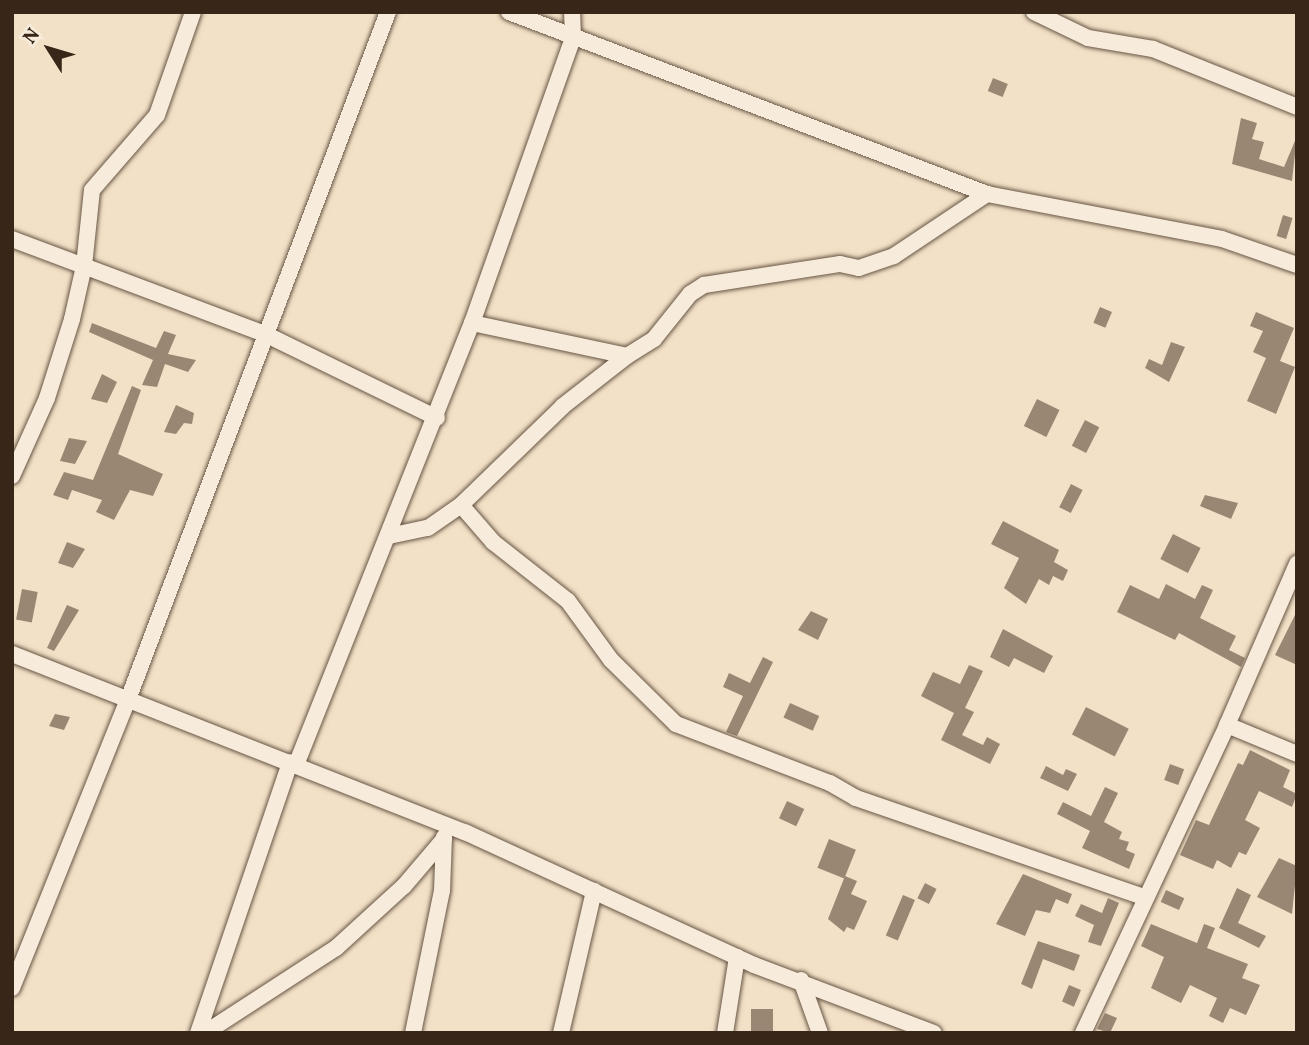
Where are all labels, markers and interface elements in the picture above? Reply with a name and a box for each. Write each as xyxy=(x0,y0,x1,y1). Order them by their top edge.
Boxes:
north arrow xyxy=(14,14,84,84)
text: N xyxy=(18,23,47,50)

